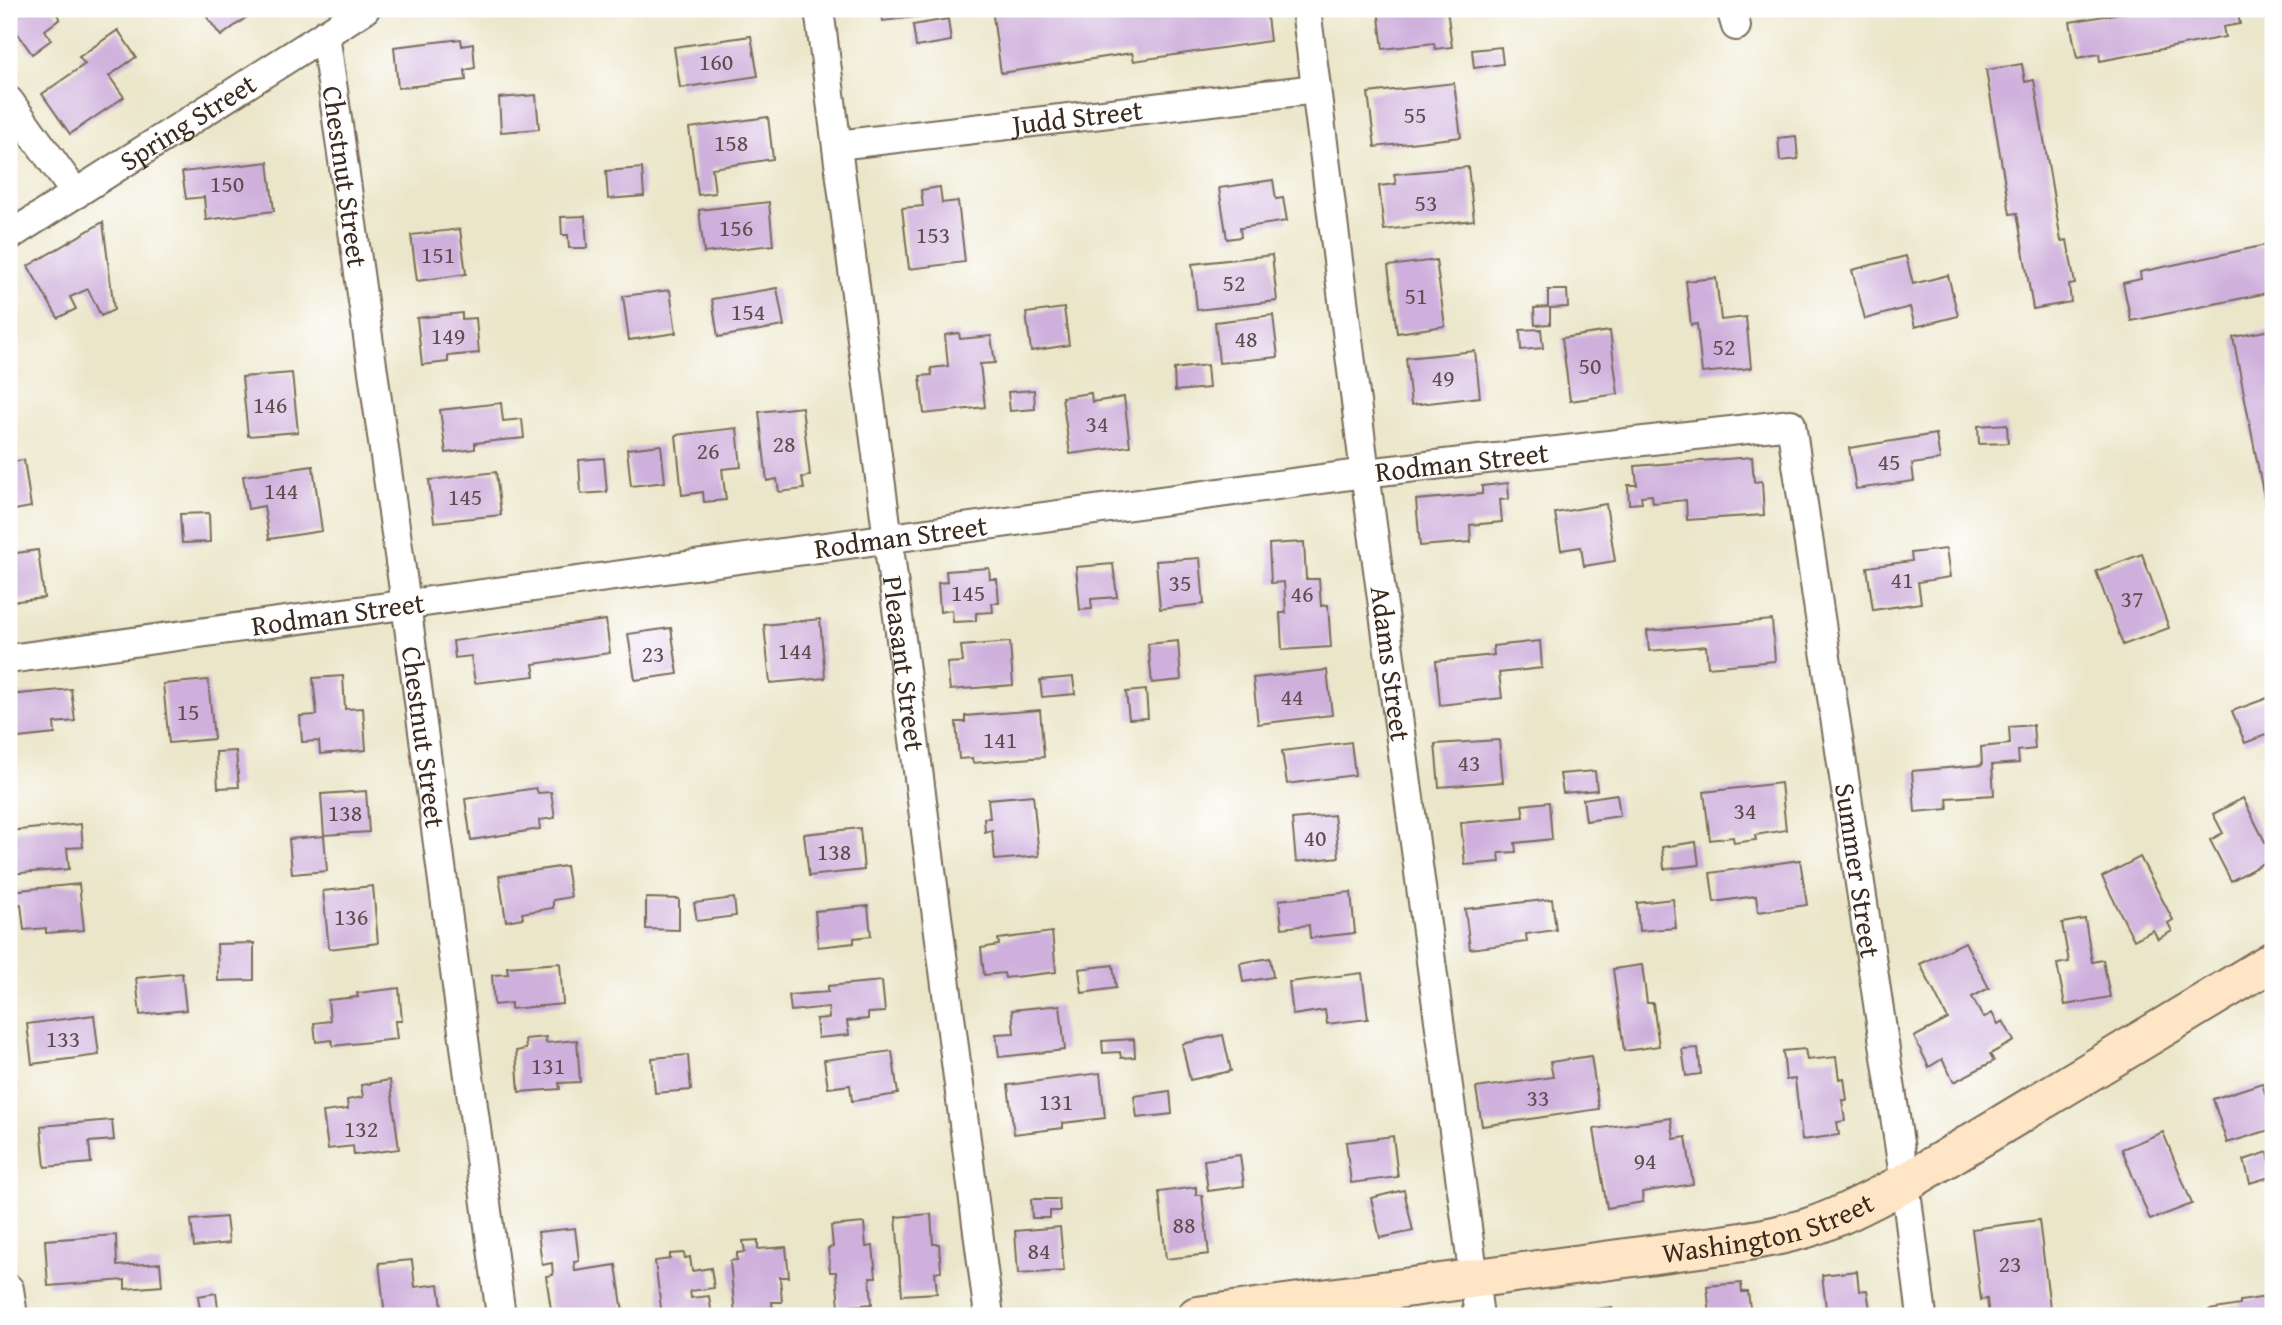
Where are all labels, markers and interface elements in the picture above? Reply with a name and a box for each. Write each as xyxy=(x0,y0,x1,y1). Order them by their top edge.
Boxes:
house number: 160 xyxy=(699,44,733,79)
street label: Spring Street xyxy=(111,63,264,181)
street label: Chestnut Street xyxy=(313,83,379,270)
street label: Judd Street xyxy=(1007,88,1145,145)
house number: 55 xyxy=(1403,97,1427,132)
house number: 158 xyxy=(714,125,748,160)
house number: 150 xyxy=(210,166,244,201)
house number: 53 xyxy=(1414,185,1438,220)
house number: 156 xyxy=(719,210,753,245)
house number: 153 xyxy=(916,217,950,252)
house number: 151 xyxy=(421,237,455,272)
house number: 52 xyxy=(1222,265,1246,300)
house number: 51 xyxy=(1404,278,1428,313)
house number: 154 xyxy=(731,294,765,329)
house number: 149 xyxy=(431,318,465,353)
house number: 48 xyxy=(1234,321,1258,356)
house number: 52 xyxy=(1712,329,1736,364)
house number: 50 xyxy=(1578,348,1602,383)
house number: 49 xyxy=(1431,360,1455,395)
house number: 146 xyxy=(253,387,287,422)
house number: 34 xyxy=(1085,406,1109,441)
house number: 28 xyxy=(772,426,796,461)
street label: Rodman Street xyxy=(1373,431,1551,492)
house number: 26 xyxy=(696,433,720,468)
house number: 45 xyxy=(1877,444,1901,479)
house number: 144 xyxy=(264,473,298,508)
house number: 145 xyxy=(448,479,482,514)
street label: Rodman Street xyxy=(811,504,990,568)
house number: 41 xyxy=(1890,562,1914,597)
house number: 35 xyxy=(1168,565,1192,600)
street label: Pleasant Street xyxy=(873,573,936,754)
house number: 145 xyxy=(951,575,985,610)
house number: 46 xyxy=(1290,576,1314,611)
street label: Rodman Street xyxy=(249,581,427,646)
house number: 37 xyxy=(2120,581,2144,616)
street label: Adams Street xyxy=(1360,583,1422,744)
house number: 144 xyxy=(778,633,812,668)
house number: 23 xyxy=(641,636,665,671)
street label: Chestnut Street xyxy=(392,644,457,831)
house number: 44 xyxy=(1280,679,1304,714)
house number: 15 xyxy=(176,694,200,729)
house number: 141 xyxy=(983,722,1017,757)
house number: 43 xyxy=(1457,745,1481,780)
street label: Summer Street xyxy=(1825,780,1892,961)
house number: 34 xyxy=(1733,793,1757,828)
house number: 138 xyxy=(328,795,362,830)
house number: 40 xyxy=(1303,820,1327,855)
house number: 138 xyxy=(817,834,851,869)
house number: 136 xyxy=(334,899,368,934)
house number: 133 xyxy=(46,1021,80,1056)
house number: 131 xyxy=(531,1048,565,1083)
house number: 33 xyxy=(1526,1080,1550,1115)
house number: 131 xyxy=(1039,1084,1073,1119)
house number: 132 xyxy=(344,1111,378,1146)
house number: 94 xyxy=(1633,1143,1657,1178)
street label: Washington Street xyxy=(1659,1181,1880,1273)
house number: 88 xyxy=(1172,1207,1196,1242)
house number: 84 xyxy=(1027,1233,1051,1268)
house number: 23 xyxy=(1998,1246,2022,1281)

